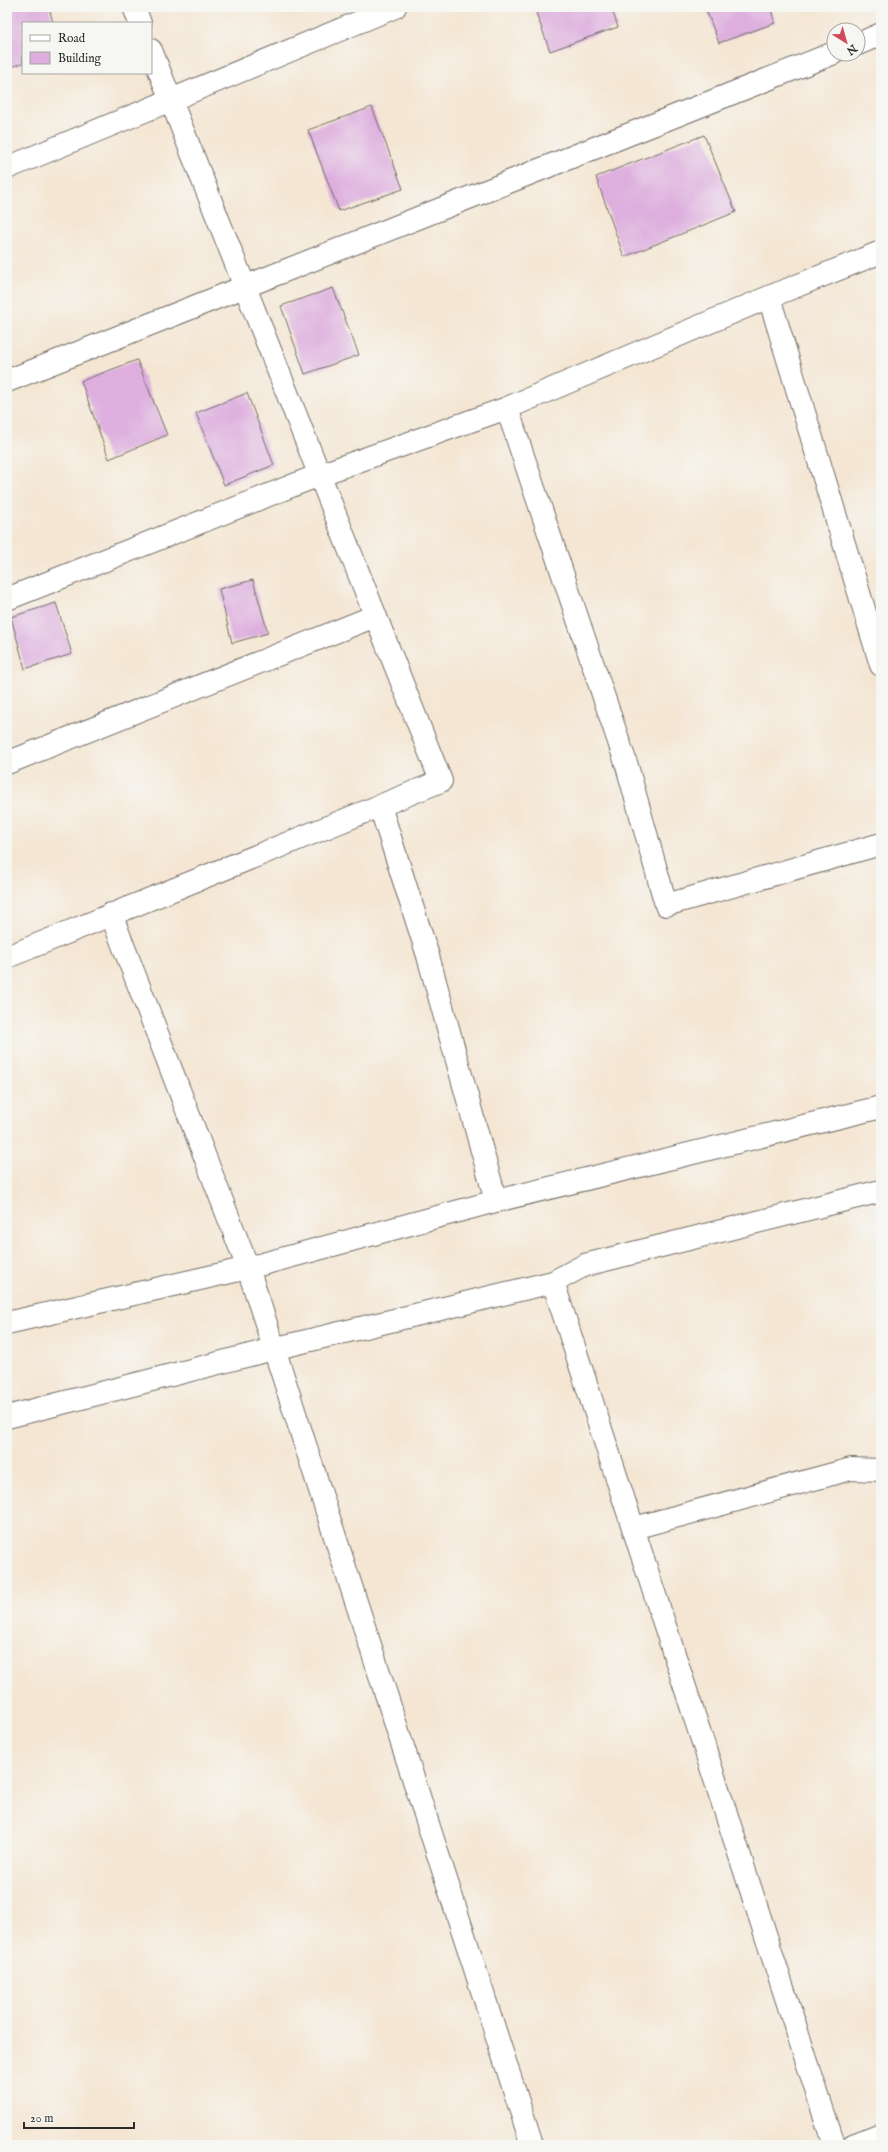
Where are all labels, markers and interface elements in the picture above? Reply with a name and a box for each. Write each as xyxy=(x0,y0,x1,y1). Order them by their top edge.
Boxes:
legend xyxy=(22,22,152,74)
north arrow xyxy=(826,22,866,62)
text: Road xyxy=(58,31,86,46)
text: N xyxy=(843,40,860,58)
text: Building xyxy=(58,51,102,66)
scale bar xyxy=(24,2104,134,2130)
text: 20 m xyxy=(30,2111,53,2126)

